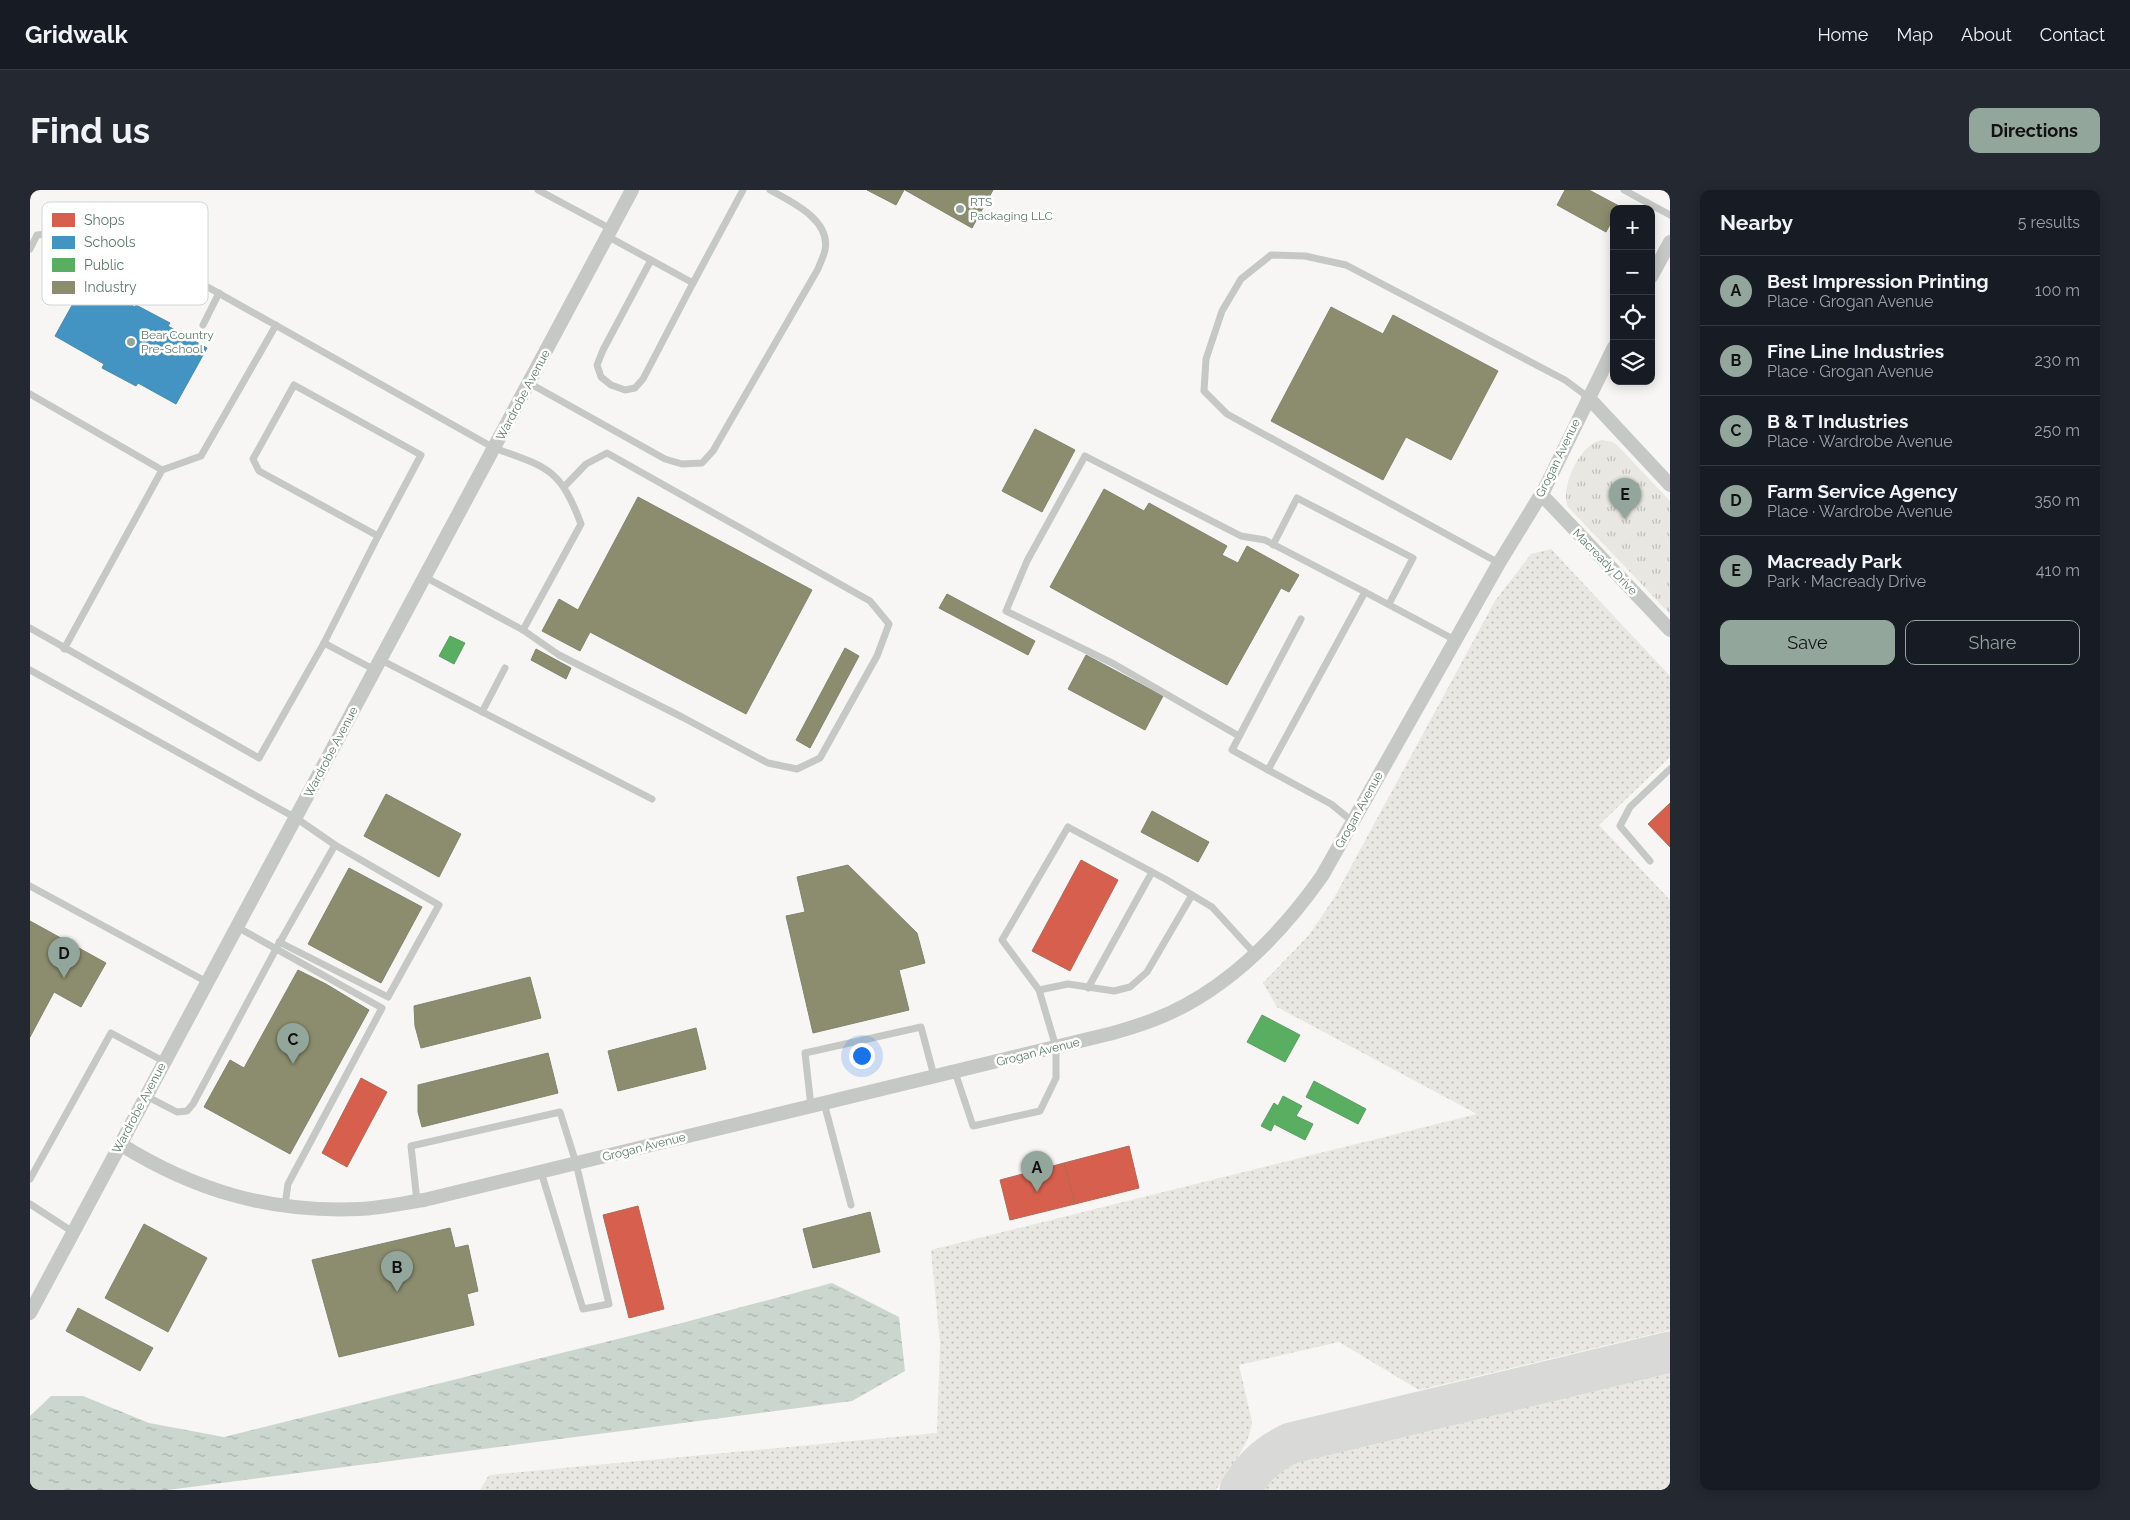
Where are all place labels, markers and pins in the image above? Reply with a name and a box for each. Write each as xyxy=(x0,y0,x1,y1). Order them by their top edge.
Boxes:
place label: RTS Packaging LLC xyxy=(970,195,1053,223)
marker: RTS Packaging LLC xyxy=(954,203,966,215)
place label: Bear Country Pre-School xyxy=(141,328,214,356)
marker: Bear Country Pre-School xyxy=(125,336,137,348)
pin: E xyxy=(1609,478,1641,519)
pin: D xyxy=(48,937,80,978)
pin: C xyxy=(277,1023,309,1064)
pin: A xyxy=(1021,1151,1053,1192)
pin: B xyxy=(381,1251,413,1292)

